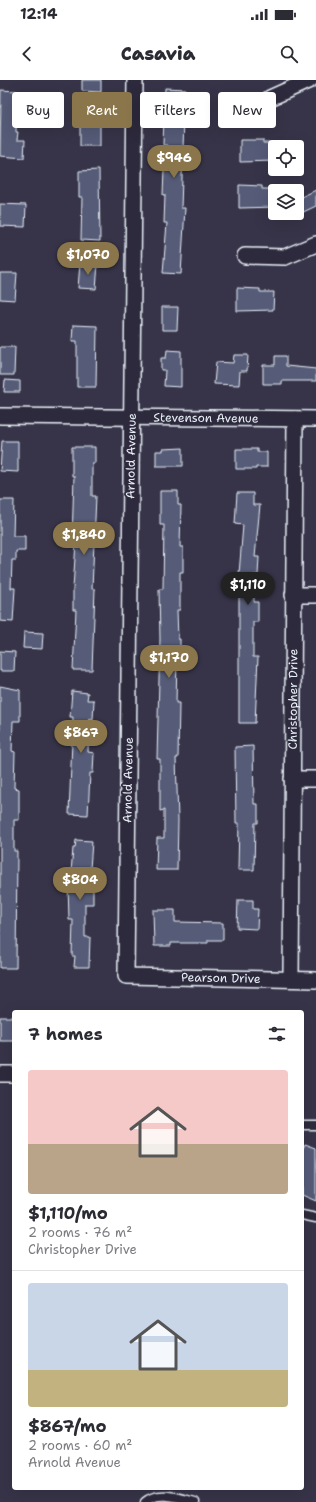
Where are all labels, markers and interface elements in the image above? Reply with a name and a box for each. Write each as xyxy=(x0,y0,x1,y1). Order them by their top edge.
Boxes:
text: 12:14 xyxy=(20,4,58,24)
text: Casavia xyxy=(121,42,195,66)
icon: back xyxy=(16,43,38,65)
icon: search xyxy=(278,43,300,65)
chip: Buy xyxy=(12,92,64,128)
chip: Rent xyxy=(72,92,132,128)
chip: Filters xyxy=(140,92,210,128)
chip: New xyxy=(218,92,276,128)
map controls xyxy=(268,140,304,220)
button: locate xyxy=(268,140,304,176)
pin: $946 xyxy=(150,145,198,179)
text: $946 xyxy=(156,149,192,166)
button: layers xyxy=(268,184,304,220)
pin: $1,070 xyxy=(55,242,121,276)
text: $1,070 xyxy=(66,246,110,263)
street label: Stevenson Avenue xyxy=(153,409,259,426)
street label: Arnold Avenue xyxy=(122,413,140,499)
pin: $1,840 xyxy=(51,522,117,556)
text: $1,840 xyxy=(62,526,106,543)
pin: $1,110 xyxy=(215,572,281,606)
text: $1,110 xyxy=(230,576,266,593)
pin: $1,170 xyxy=(136,645,202,679)
street label: Christopher Drive xyxy=(285,648,301,749)
text: $1,170 xyxy=(149,649,189,666)
pin: $867 xyxy=(57,720,105,754)
text: $867 xyxy=(63,724,99,741)
street label: Arnold Avenue xyxy=(119,737,137,823)
pin: $804 xyxy=(56,867,104,901)
text: $804 xyxy=(62,871,98,888)
street label: Pearson Drive xyxy=(181,969,261,987)
text: 7 homes xyxy=(28,1023,103,1045)
icon: filters xyxy=(266,1023,288,1045)
icon: home xyxy=(122,1096,194,1168)
text: $1,110/mo xyxy=(28,1202,108,1224)
text: 2 rooms · 76 m² xyxy=(28,1224,132,1241)
text: Christopher Drive xyxy=(28,1241,137,1258)
icon: home xyxy=(122,1309,194,1381)
text: $867/mo xyxy=(28,1415,107,1437)
text: 2 rooms · 60 m² xyxy=(28,1437,132,1454)
text: Arnold Avenue xyxy=(28,1454,121,1471)

